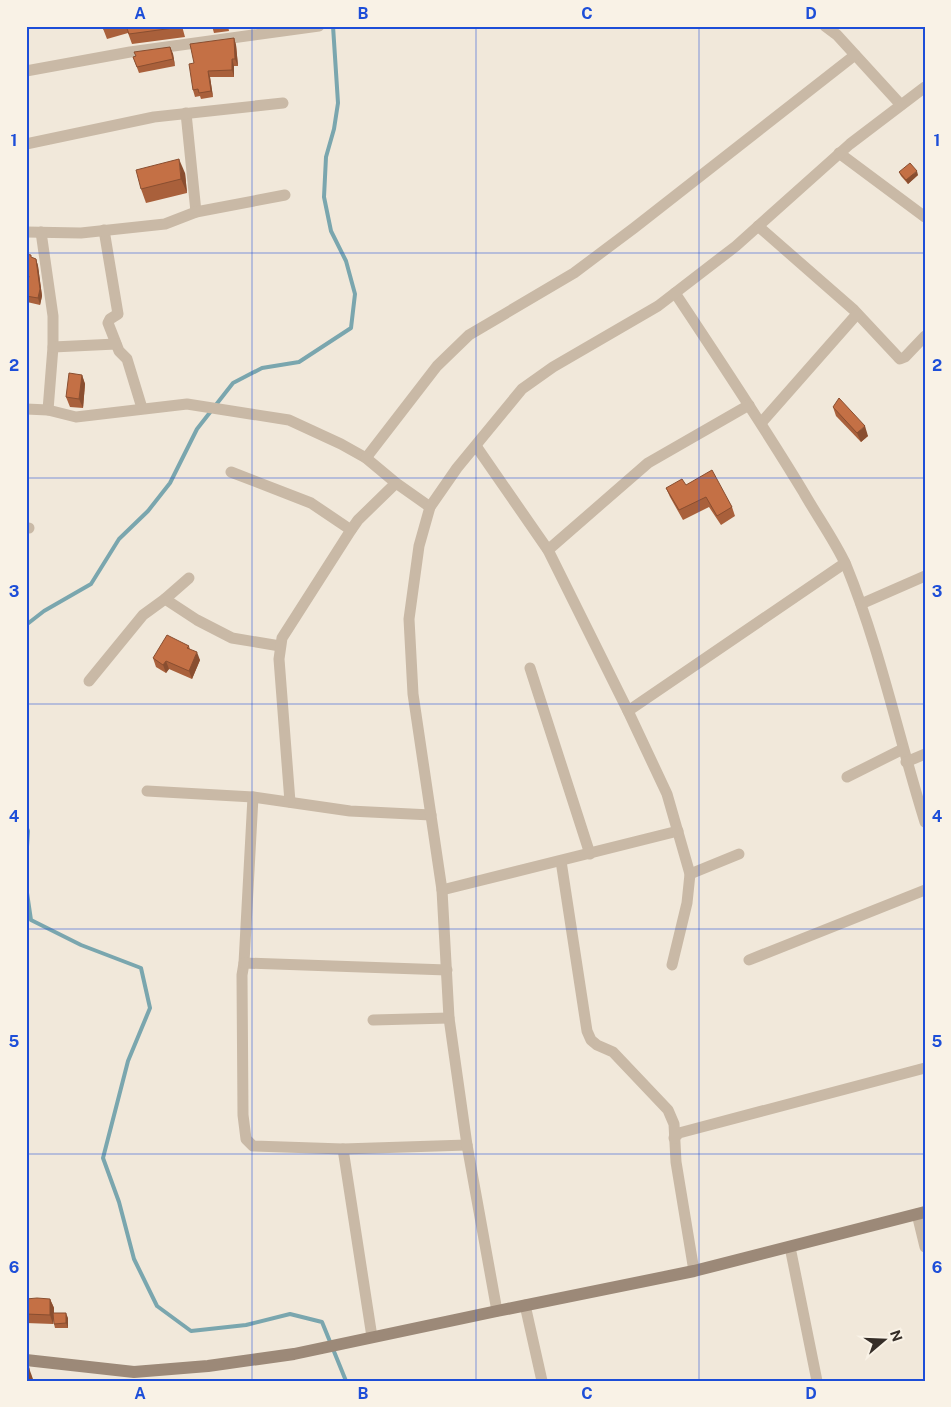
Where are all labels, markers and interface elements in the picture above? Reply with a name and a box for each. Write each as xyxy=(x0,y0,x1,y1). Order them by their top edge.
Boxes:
text: A xyxy=(134,4,146,23)
text: B xyxy=(358,4,369,23)
text: C xyxy=(581,4,593,23)
text: D xyxy=(805,4,817,23)
text: 1 xyxy=(11,131,17,150)
text: 1 xyxy=(934,131,940,150)
text: 2 xyxy=(9,356,19,375)
text: 2 xyxy=(932,356,942,375)
text: 3 xyxy=(9,582,19,601)
text: 3 xyxy=(932,582,942,601)
text: 4 xyxy=(9,807,20,826)
text: 4 xyxy=(932,807,943,826)
text: 5 xyxy=(9,1032,20,1051)
text: 5 xyxy=(932,1032,943,1051)
text: 6 xyxy=(9,1258,19,1277)
text: 6 xyxy=(932,1258,942,1277)
north arrow xyxy=(858,1314,908,1364)
text: N xyxy=(887,1328,906,1344)
text: A xyxy=(134,1384,146,1403)
text: B xyxy=(358,1384,369,1403)
text: C xyxy=(581,1384,593,1403)
text: D xyxy=(805,1384,817,1403)

